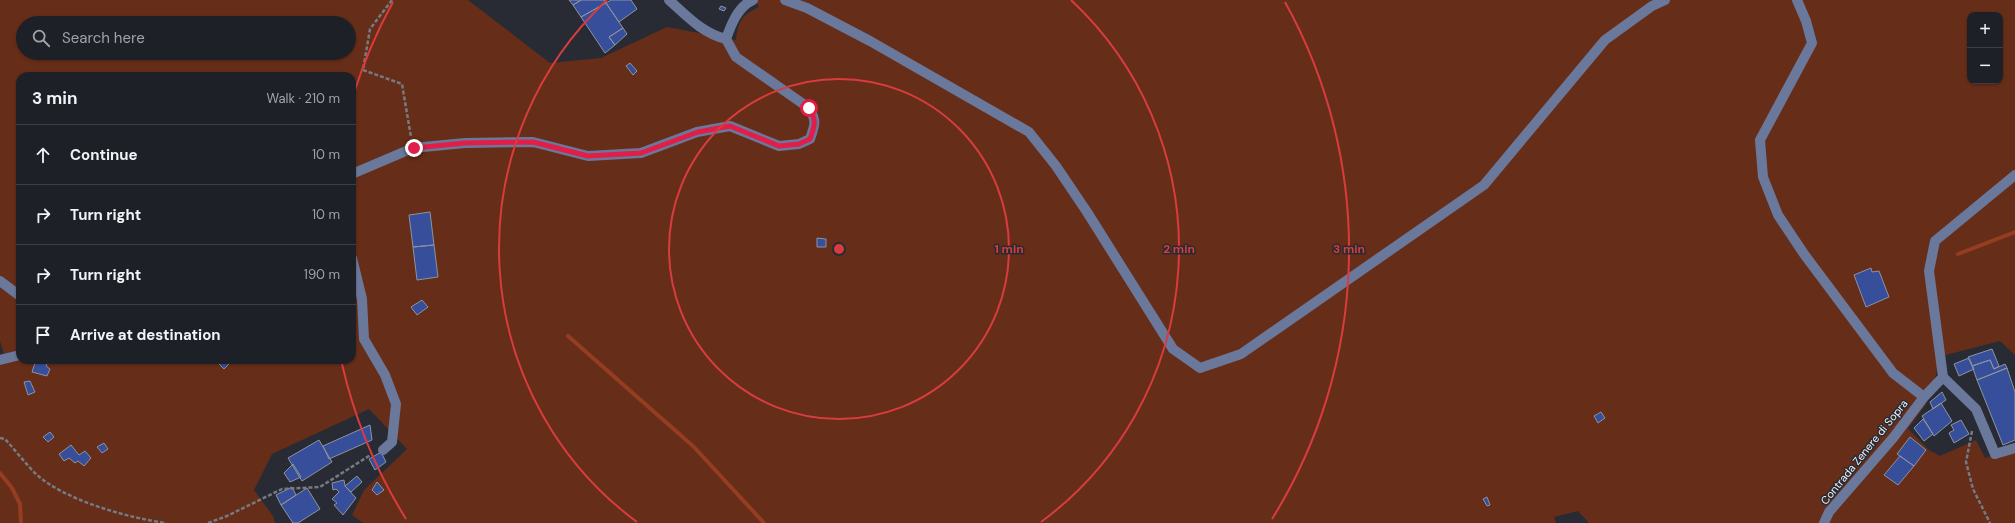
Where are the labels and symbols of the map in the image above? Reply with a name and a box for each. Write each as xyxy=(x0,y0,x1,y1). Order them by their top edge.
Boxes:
route start xyxy=(800,99,818,117)
route end xyxy=(405,139,423,157)
text: 1 min xyxy=(994,241,1024,257)
text: 2 min xyxy=(1163,241,1195,257)
text: 3 min xyxy=(1333,241,1365,257)
centre of rings xyxy=(832,242,846,256)
street label: Contrada Zenere di Sopra xyxy=(1817,397,1911,507)

